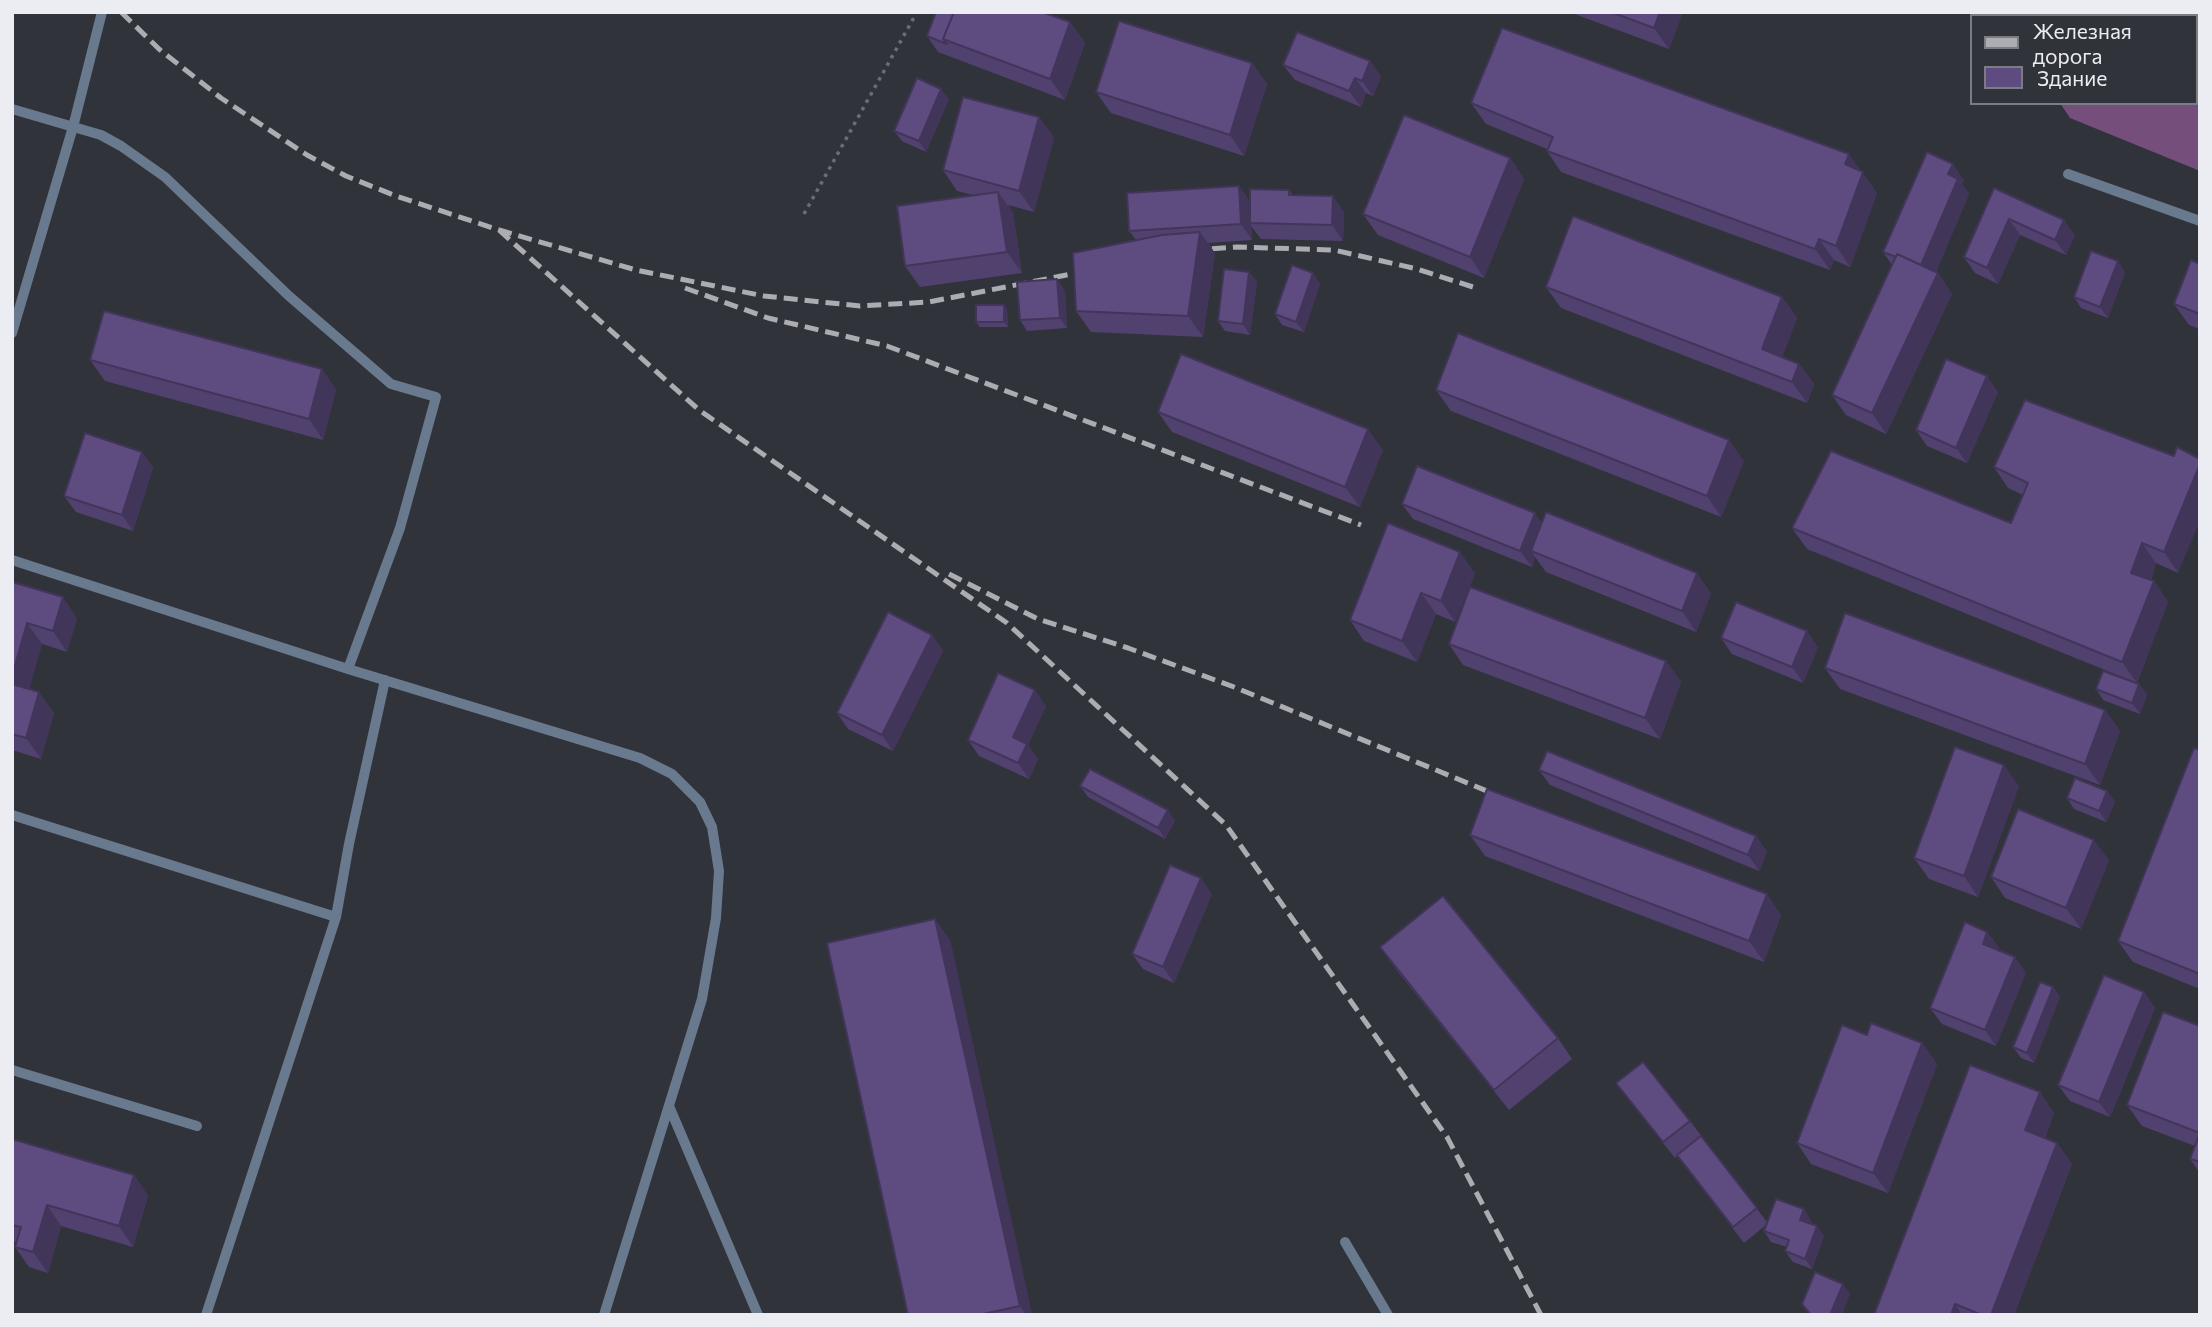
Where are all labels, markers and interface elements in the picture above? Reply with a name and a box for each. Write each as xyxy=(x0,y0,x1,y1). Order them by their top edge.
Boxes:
legend xyxy=(1970,14,2198,105)
text: Железная дорога xyxy=(2033,18,2132,68)
text: Здание xyxy=(2037,65,2107,90)

